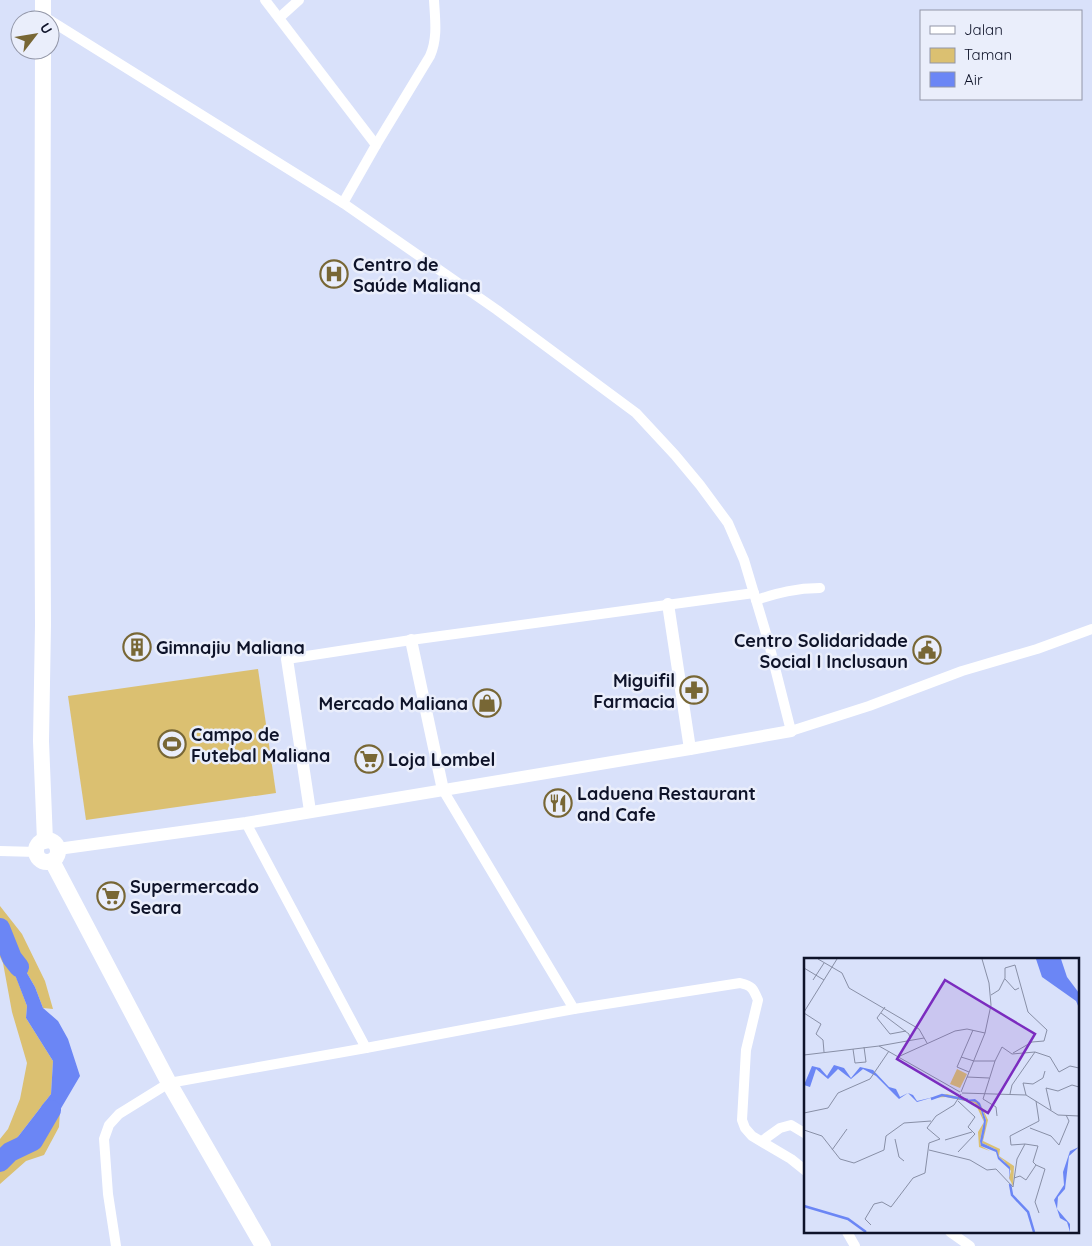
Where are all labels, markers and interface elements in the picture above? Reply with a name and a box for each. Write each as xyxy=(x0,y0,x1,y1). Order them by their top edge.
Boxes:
north arrow xyxy=(10,10,60,60)
legend xyxy=(920,10,1082,100)
text: U xyxy=(36,19,56,37)
text: Jalan xyxy=(964,20,1003,39)
text: Taman xyxy=(964,45,1012,64)
text: Air xyxy=(964,70,983,89)
place label: Centro de Saúde Maliana xyxy=(353,253,481,297)
hospital icon: Centro de Saúde Maliana xyxy=(319,259,349,289)
place label: Centro Solidaridade Social I Inclusaun xyxy=(734,629,908,673)
building icon: Gimnajiu Maliana xyxy=(122,632,152,662)
public building icon: Centro Solidaridade Social I Inclusaun xyxy=(912,635,942,665)
place label: Gimnajiu Maliana xyxy=(156,636,305,659)
place label: Miguifil Farmacia xyxy=(593,669,675,713)
pharmacy icon: Miguifil Farmacia xyxy=(679,675,709,705)
shop icon: Mercado Maliana xyxy=(472,688,502,718)
place label: Mercado Maliana xyxy=(318,692,468,715)
place label: Campo de Futebal Maliana xyxy=(191,723,330,767)
sports icon: Campo de Futebal Maliana xyxy=(157,729,187,759)
supermarket icon: Loja Lombel xyxy=(354,744,384,774)
place label: Loja Lombel xyxy=(388,748,495,771)
place label: Laduena Restaurant and Cafe xyxy=(577,782,756,826)
restaurant icon: Laduena Restaurant and Cafe xyxy=(543,788,573,818)
place label: Supermercado Seara xyxy=(130,875,259,919)
supermarket icon: Supermercado Seara xyxy=(96,881,126,911)
inset map xyxy=(804,958,1080,1234)

